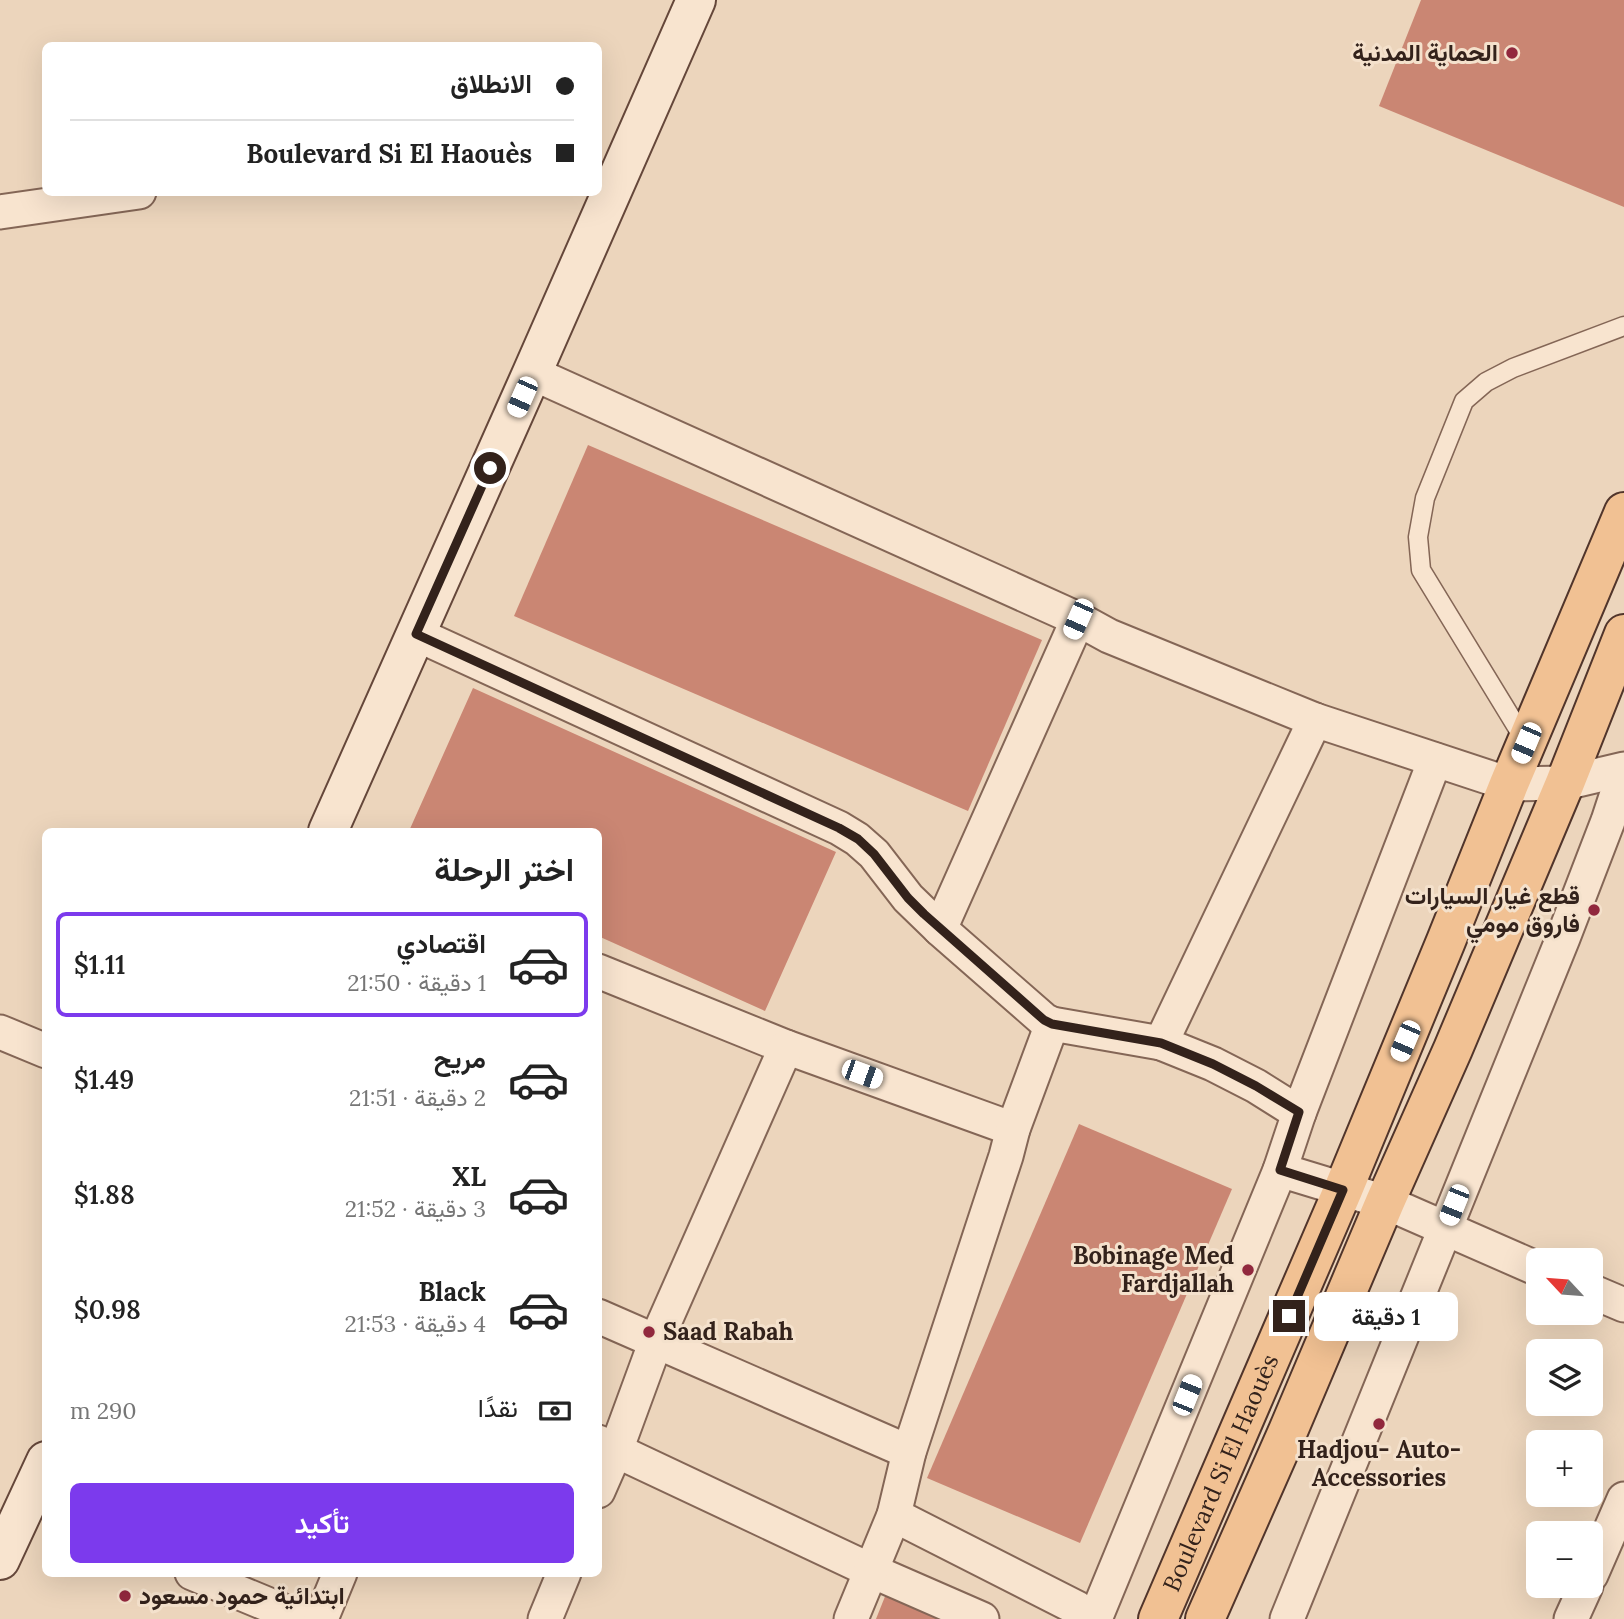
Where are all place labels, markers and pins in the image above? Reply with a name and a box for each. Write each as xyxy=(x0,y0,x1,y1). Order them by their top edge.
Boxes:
place label: الحماية المدنية xyxy=(1352,37,1498,68)
marker: الحماية المدنية xyxy=(1504,45,1520,61)
place label: قطع غيار السيارات فاروق مومي xyxy=(1405,880,1580,944)
marker: قطع غيار السيارات فاروق مومي xyxy=(1586,902,1602,918)
place label: Bobinage Med Fardjallah xyxy=(1073,1240,1234,1299)
marker: Bobinage Med Fardjallah xyxy=(1240,1262,1256,1278)
place label: Saad Rabah xyxy=(663,1316,793,1347)
marker: Saad Rabah xyxy=(641,1324,657,1340)
marker: Hadjou- Auto- Accessories xyxy=(1371,1416,1387,1432)
place label: Hadjou- Auto- Accessories xyxy=(1297,1434,1461,1493)
place label: ابتدائية حمود مسعود xyxy=(139,1580,345,1611)
marker: ابتدائية حمود مسعود xyxy=(117,1588,133,1604)

